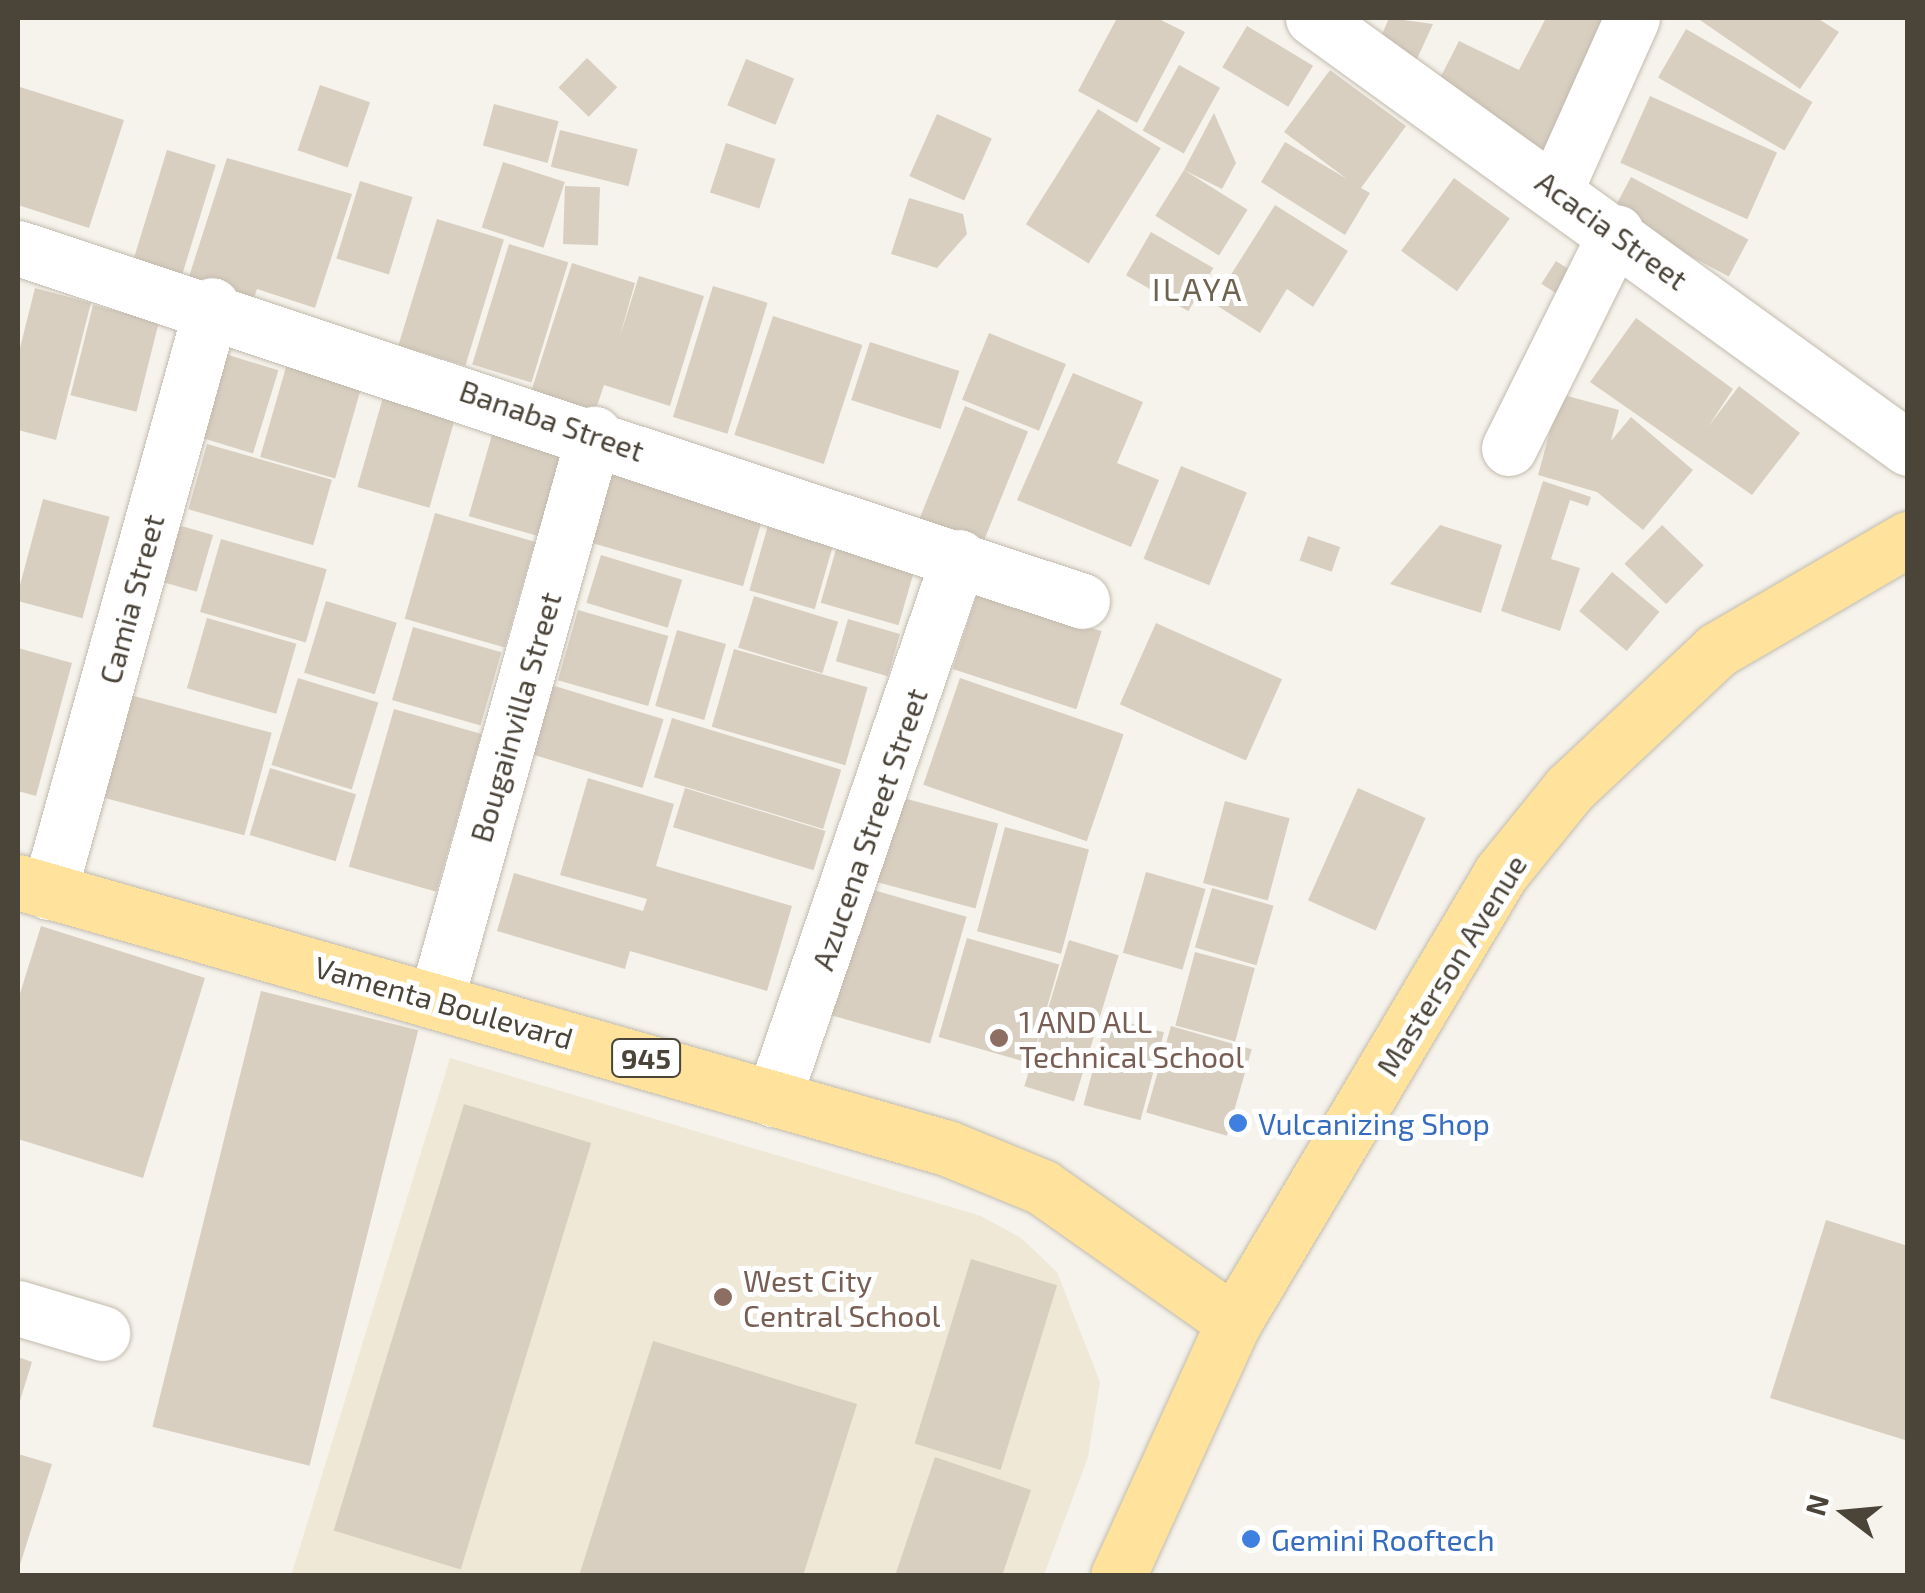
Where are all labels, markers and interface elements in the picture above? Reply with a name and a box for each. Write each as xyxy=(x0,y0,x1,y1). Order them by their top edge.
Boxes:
street label: Acacia Street xyxy=(1529,163,1695,297)
district label: ILAYA xyxy=(1152,269,1244,307)
street label: Banaba Street xyxy=(455,372,649,468)
street label: Camia Street xyxy=(91,510,171,688)
street label: Bougainvilla Street xyxy=(462,588,568,846)
street label: Azucena Street Street xyxy=(804,683,934,975)
street label: Masterson Avenue xyxy=(1368,848,1534,1082)
street label: Vamenta Boulevard xyxy=(311,948,577,1056)
place label: 1 AND ALL Technical School xyxy=(1019,1003,1245,1074)
marker: 1 AND ALL Technical School xyxy=(988,1027,1010,1049)
road number: 945 xyxy=(611,1035,681,1081)
place label: Vulcanizing Shop xyxy=(1258,1105,1490,1141)
marker: Vulcanizing Shop xyxy=(1227,1112,1249,1134)
place label: West City Central School xyxy=(743,1262,941,1332)
marker: West City Central School xyxy=(712,1286,734,1308)
north arrow xyxy=(1795,1463,1895,1563)
text: N xyxy=(1797,1490,1835,1519)
place label: Gemini Rooftech xyxy=(1271,1521,1495,1557)
marker: Gemini Rooftech xyxy=(1240,1528,1262,1550)

